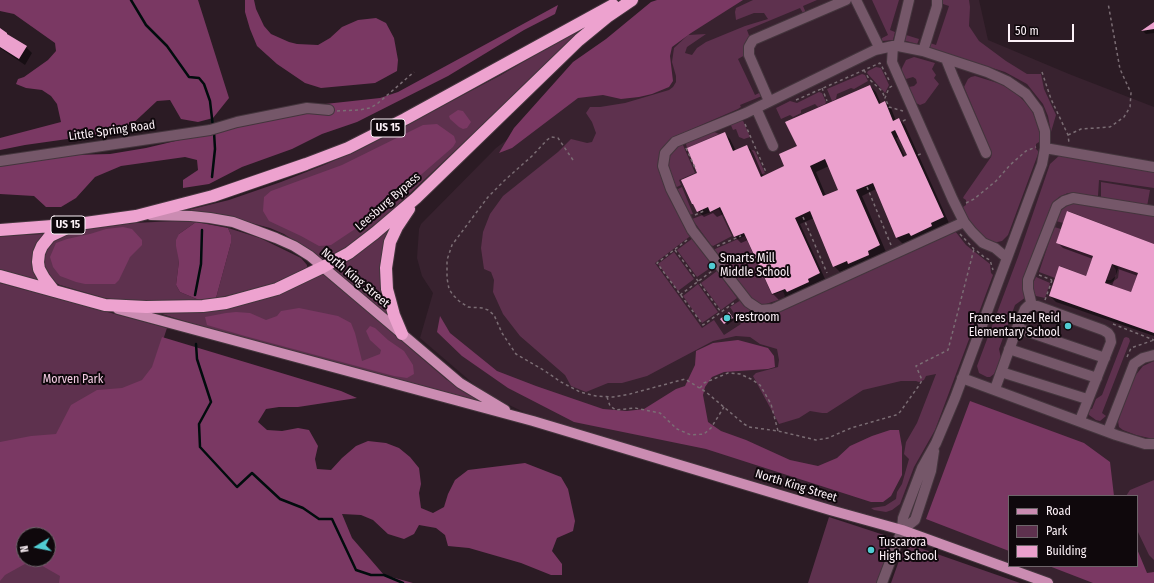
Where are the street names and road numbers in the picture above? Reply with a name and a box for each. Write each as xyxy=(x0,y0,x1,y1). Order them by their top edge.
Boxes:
street label: Little Spring Road xyxy=(68,118,156,144)
road number: US 15 xyxy=(371,119,405,137)
street label: Leesburg Bypass xyxy=(353,170,423,234)
road number: US 15 xyxy=(51,216,85,234)
street label: North King Street xyxy=(318,245,392,311)
street label: North King Street xyxy=(753,467,839,505)

